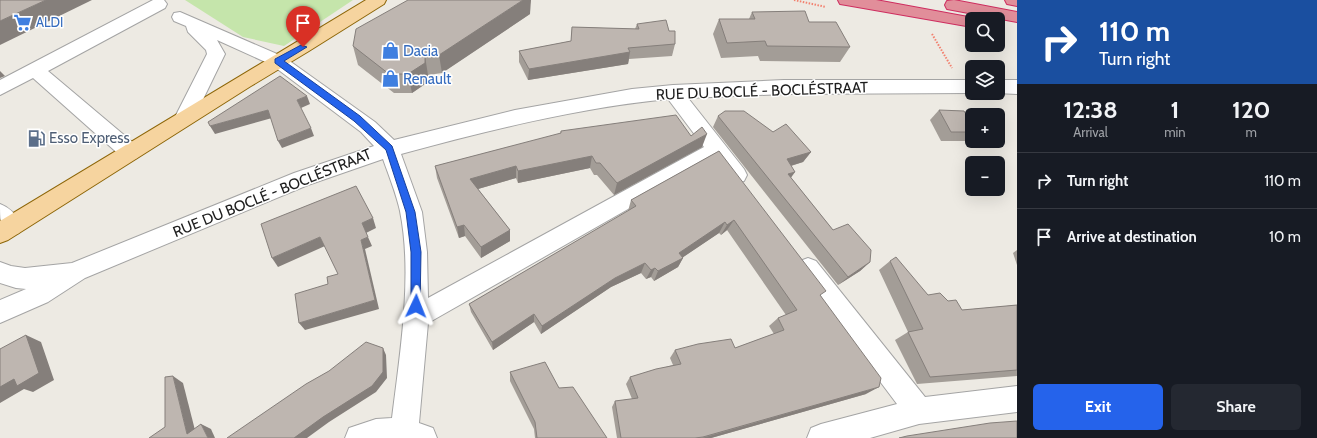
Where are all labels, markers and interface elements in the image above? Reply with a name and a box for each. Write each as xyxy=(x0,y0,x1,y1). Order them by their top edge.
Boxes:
pin xyxy=(286,6,320,47)
supermarket icon: ALDI xyxy=(13,12,33,32)
icon: arrive xyxy=(292,12,314,34)
map controls xyxy=(965,12,1005,196)
button: search xyxy=(965,12,1005,52)
place label: ALDI xyxy=(36,14,63,30)
text: 110 m xyxy=(1099,14,1170,48)
icon: right xyxy=(1033,16,1085,68)
shop icon: Dacia xyxy=(380,41,400,61)
place label: Dacia xyxy=(403,42,439,60)
text: Turn right xyxy=(1099,48,1170,70)
button: layers xyxy=(965,60,1005,100)
shop icon: Renault xyxy=(380,69,400,89)
place label: Renault xyxy=(403,70,451,88)
street label: RUE DU BOCLÉ - BOCLÉSTRAAT xyxy=(655,77,868,104)
text: 12:38 xyxy=(1063,95,1118,124)
text: 1 xyxy=(1170,95,1179,124)
text: 120 xyxy=(1232,95,1271,124)
button: + xyxy=(965,108,1005,148)
text: Arrival xyxy=(1073,124,1108,140)
text: min xyxy=(1164,124,1186,140)
text: m xyxy=(1246,124,1257,140)
fuel station icon: Esso Express xyxy=(26,128,46,148)
place label: Esso Express xyxy=(49,129,130,147)
street label: RUE DU BOCLÉ - BOCLÉSTRAAT xyxy=(170,144,374,241)
button: − xyxy=(965,156,1005,196)
icon: right xyxy=(1033,170,1055,192)
text: Turn right xyxy=(1067,172,1128,190)
text: 110 m xyxy=(1264,172,1301,190)
icon: arrive xyxy=(1033,226,1055,248)
text: Arrive at destination xyxy=(1067,228,1197,246)
text: 10 m xyxy=(1269,228,1301,246)
position arrow xyxy=(395,285,437,327)
button: Exit xyxy=(1033,384,1163,430)
button: Share xyxy=(1171,384,1301,430)

